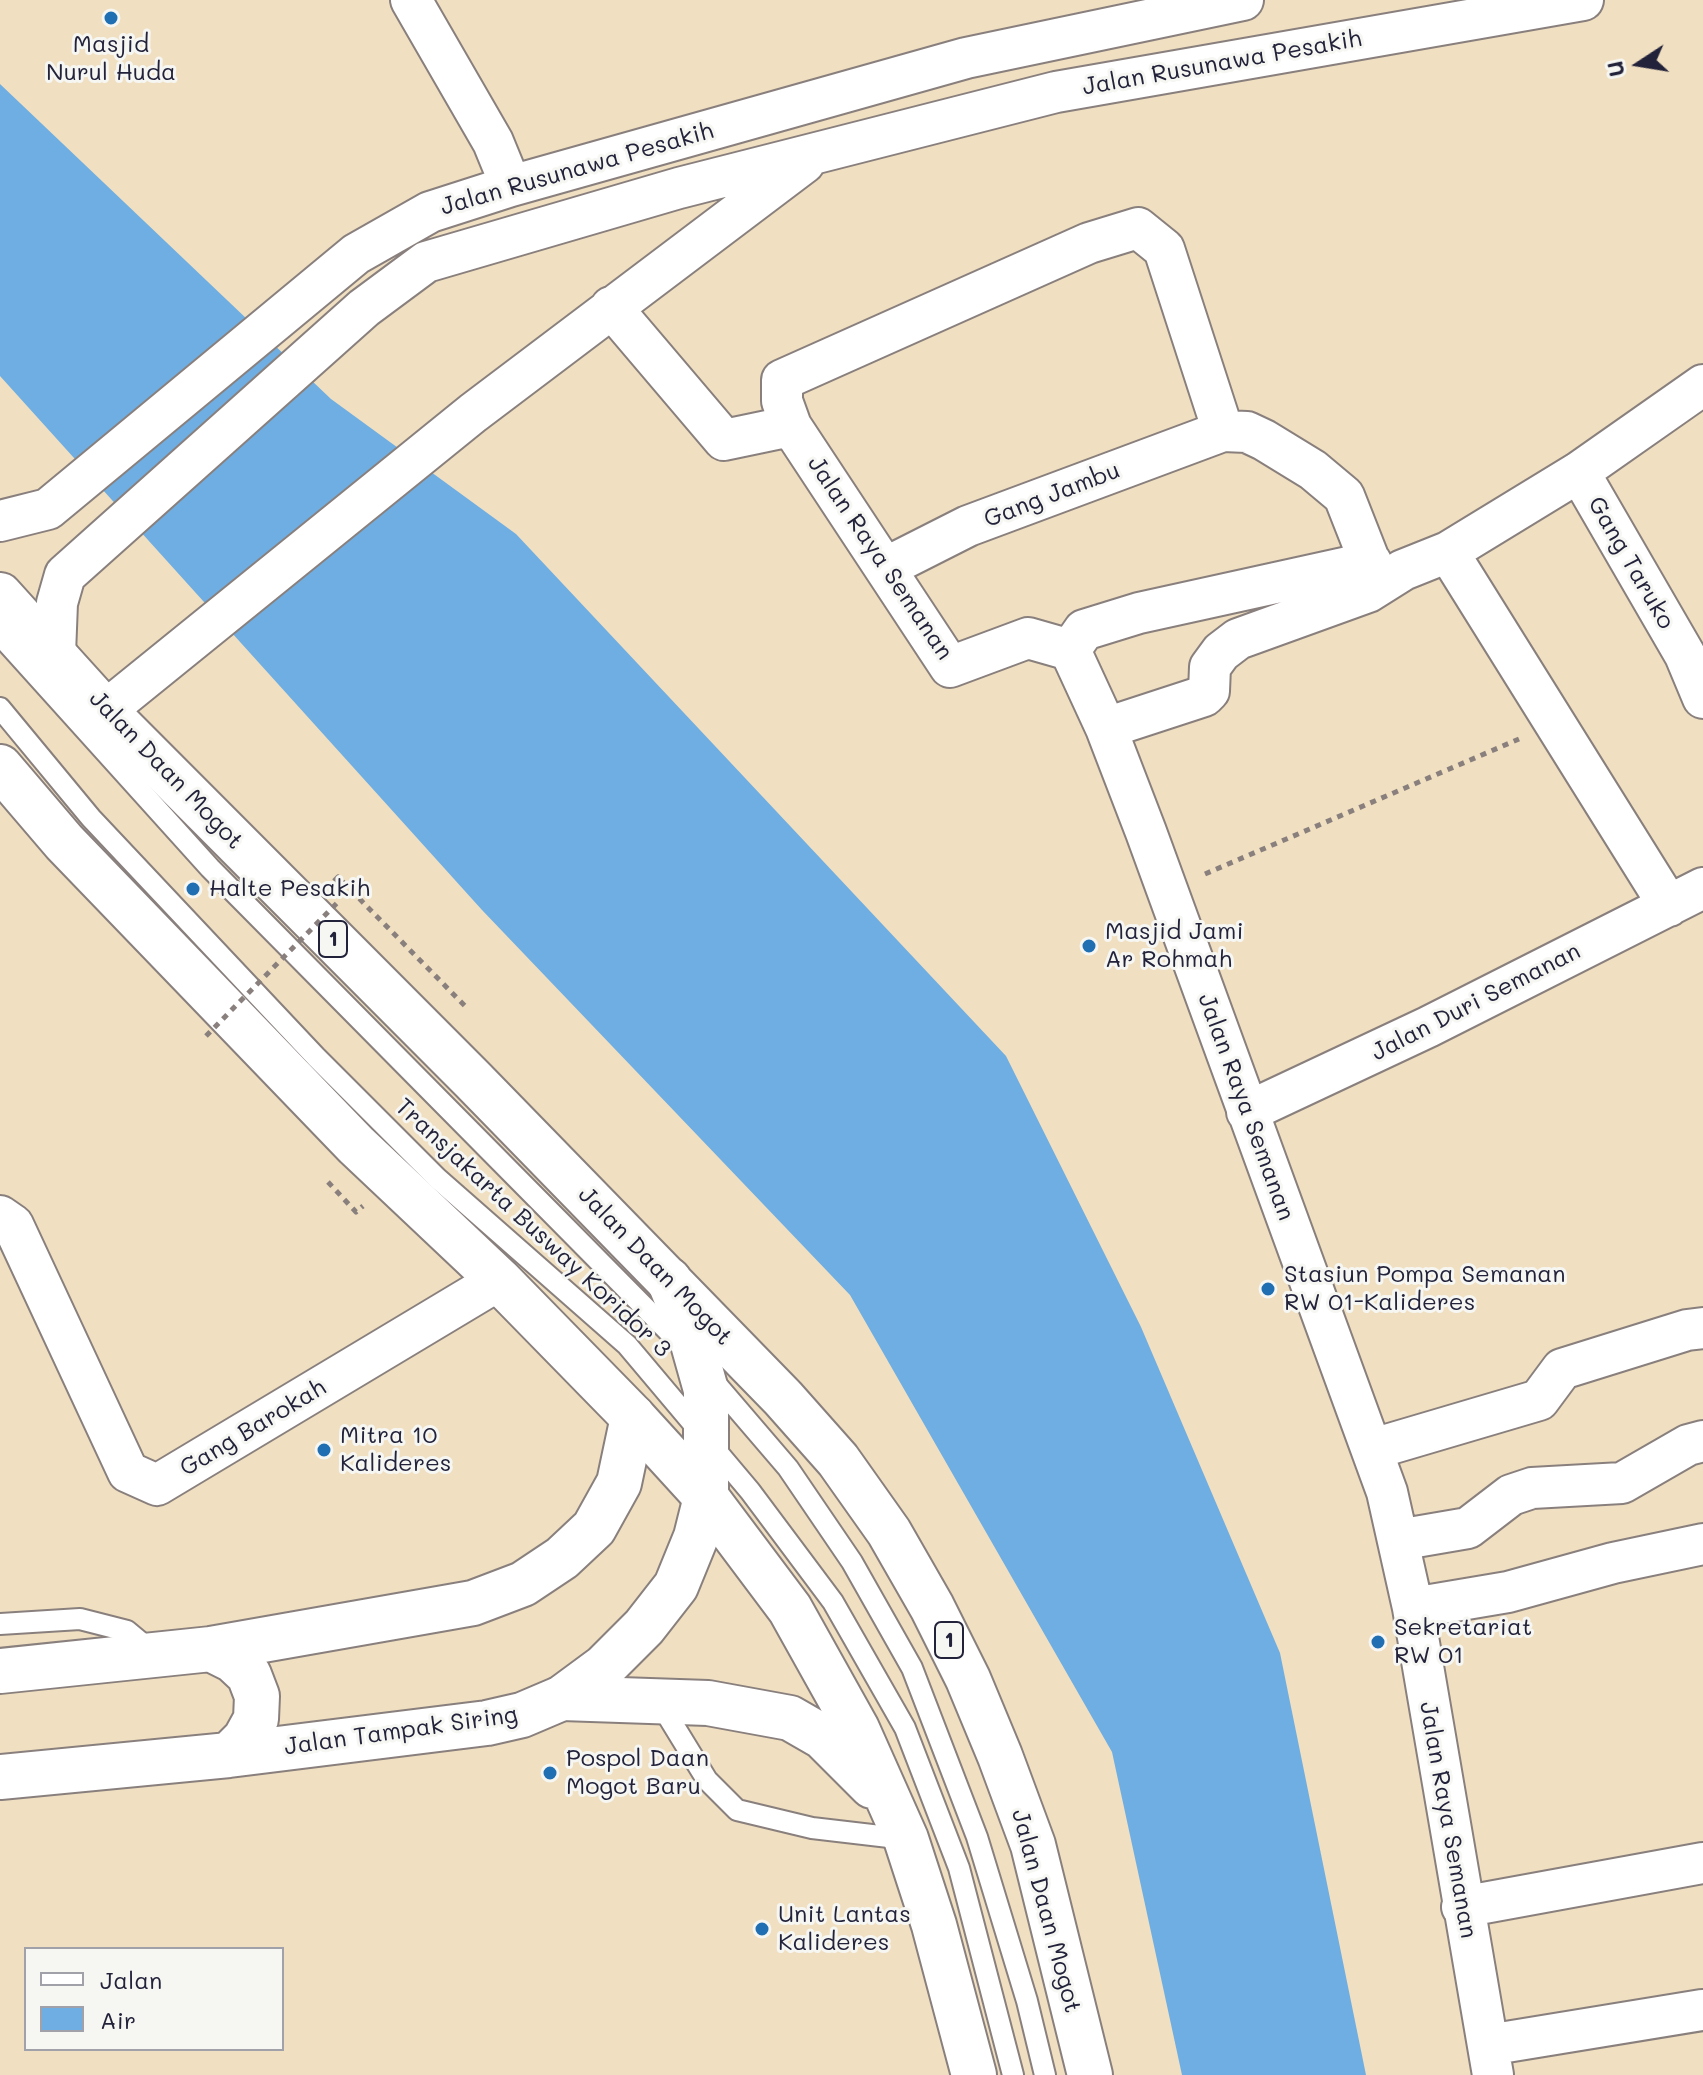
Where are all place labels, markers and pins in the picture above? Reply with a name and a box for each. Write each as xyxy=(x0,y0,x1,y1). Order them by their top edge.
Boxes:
marker: Masjid Nurul Huda xyxy=(102,9,120,27)
place label: Masjid Nurul Huda xyxy=(46,31,176,87)
place label: Halte Pesakih xyxy=(209,875,370,903)
marker: Halte Pesakih xyxy=(184,880,202,898)
place label: Masjid Jami Ar Rohmah xyxy=(1105,918,1244,974)
marker: Masjid Jami Ar Rohmah xyxy=(1080,937,1098,955)
place label: Stasiun Pompa Semanan RW 01-Kalideres xyxy=(1284,1261,1566,1317)
marker: Stasiun Pompa Semanan RW 01-Kalideres xyxy=(1259,1280,1277,1298)
place label: Mitra 10 Kalideres xyxy=(340,1422,452,1478)
marker: Mitra 10 Kalideres xyxy=(315,1441,333,1459)
place label: Sekretariat RW 01 xyxy=(1394,1614,1532,1670)
marker: Sekretariat RW 01 xyxy=(1369,1633,1387,1651)
place label: Pospol Daan Mogot Baru xyxy=(566,1745,709,1801)
marker: Pospol Daan Mogot Baru xyxy=(541,1764,559,1782)
place label: Unit Lantas Kalideres xyxy=(778,1901,911,1957)
marker: Unit Lantas Kalideres xyxy=(753,1920,771,1938)

